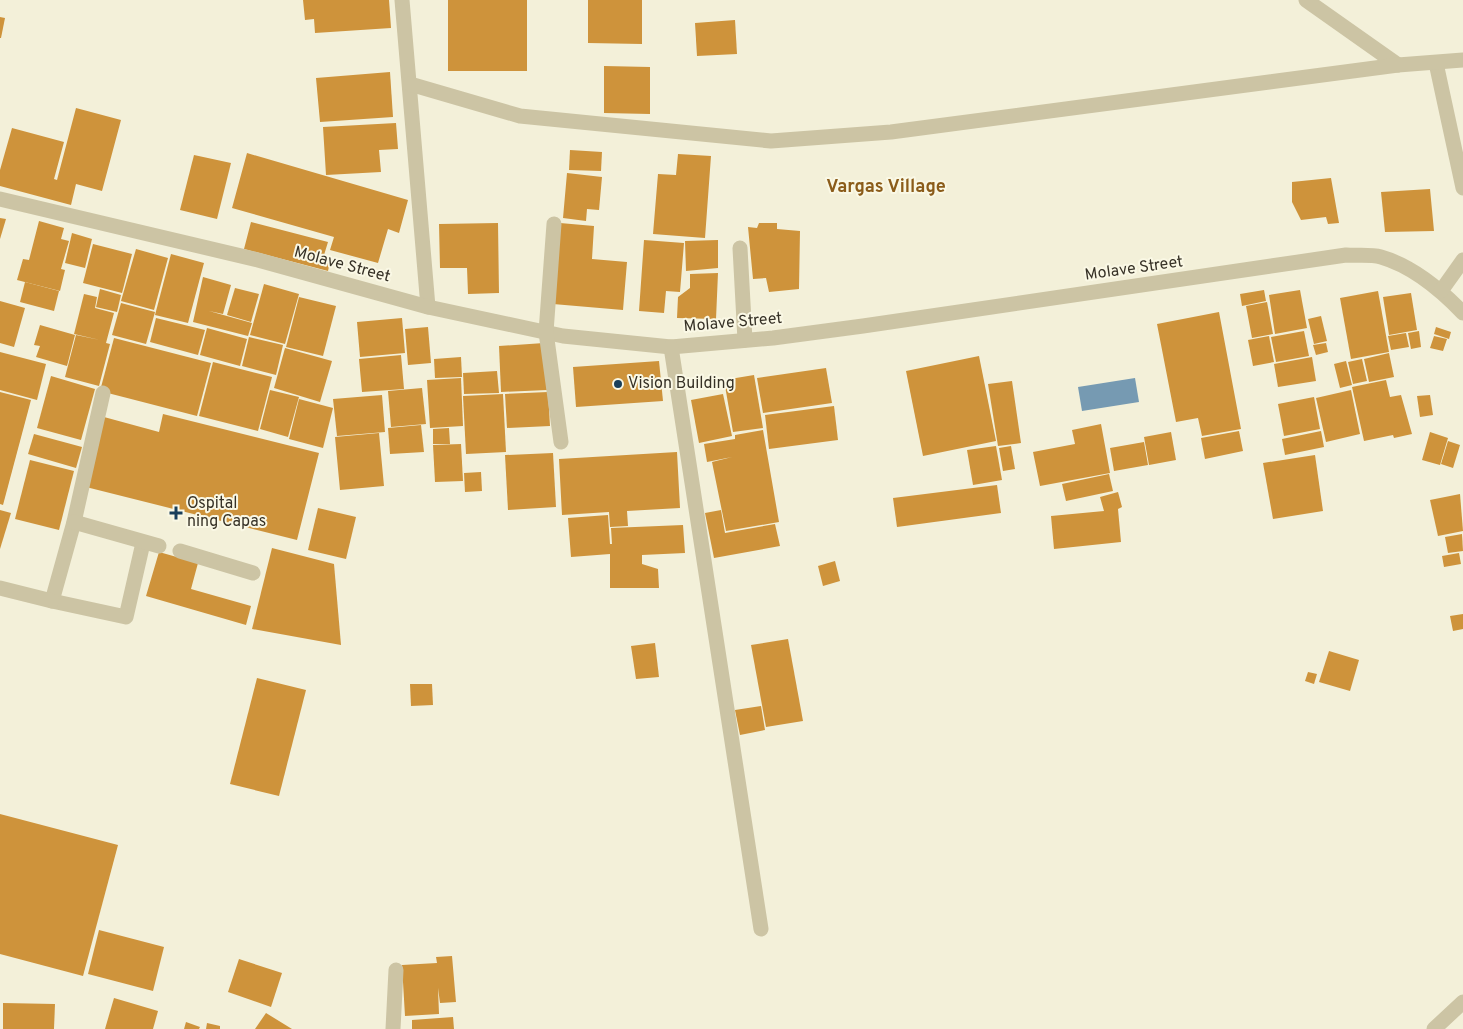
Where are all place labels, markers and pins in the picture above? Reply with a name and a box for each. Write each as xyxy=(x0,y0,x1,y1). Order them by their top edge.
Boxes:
place label: Vision Building xyxy=(628,374,735,394)
marker: Vision Building xyxy=(612,378,624,390)
place label: Ospital ning Capas xyxy=(187,494,266,532)
marker: Ospital ning Capas xyxy=(169,506,183,520)

